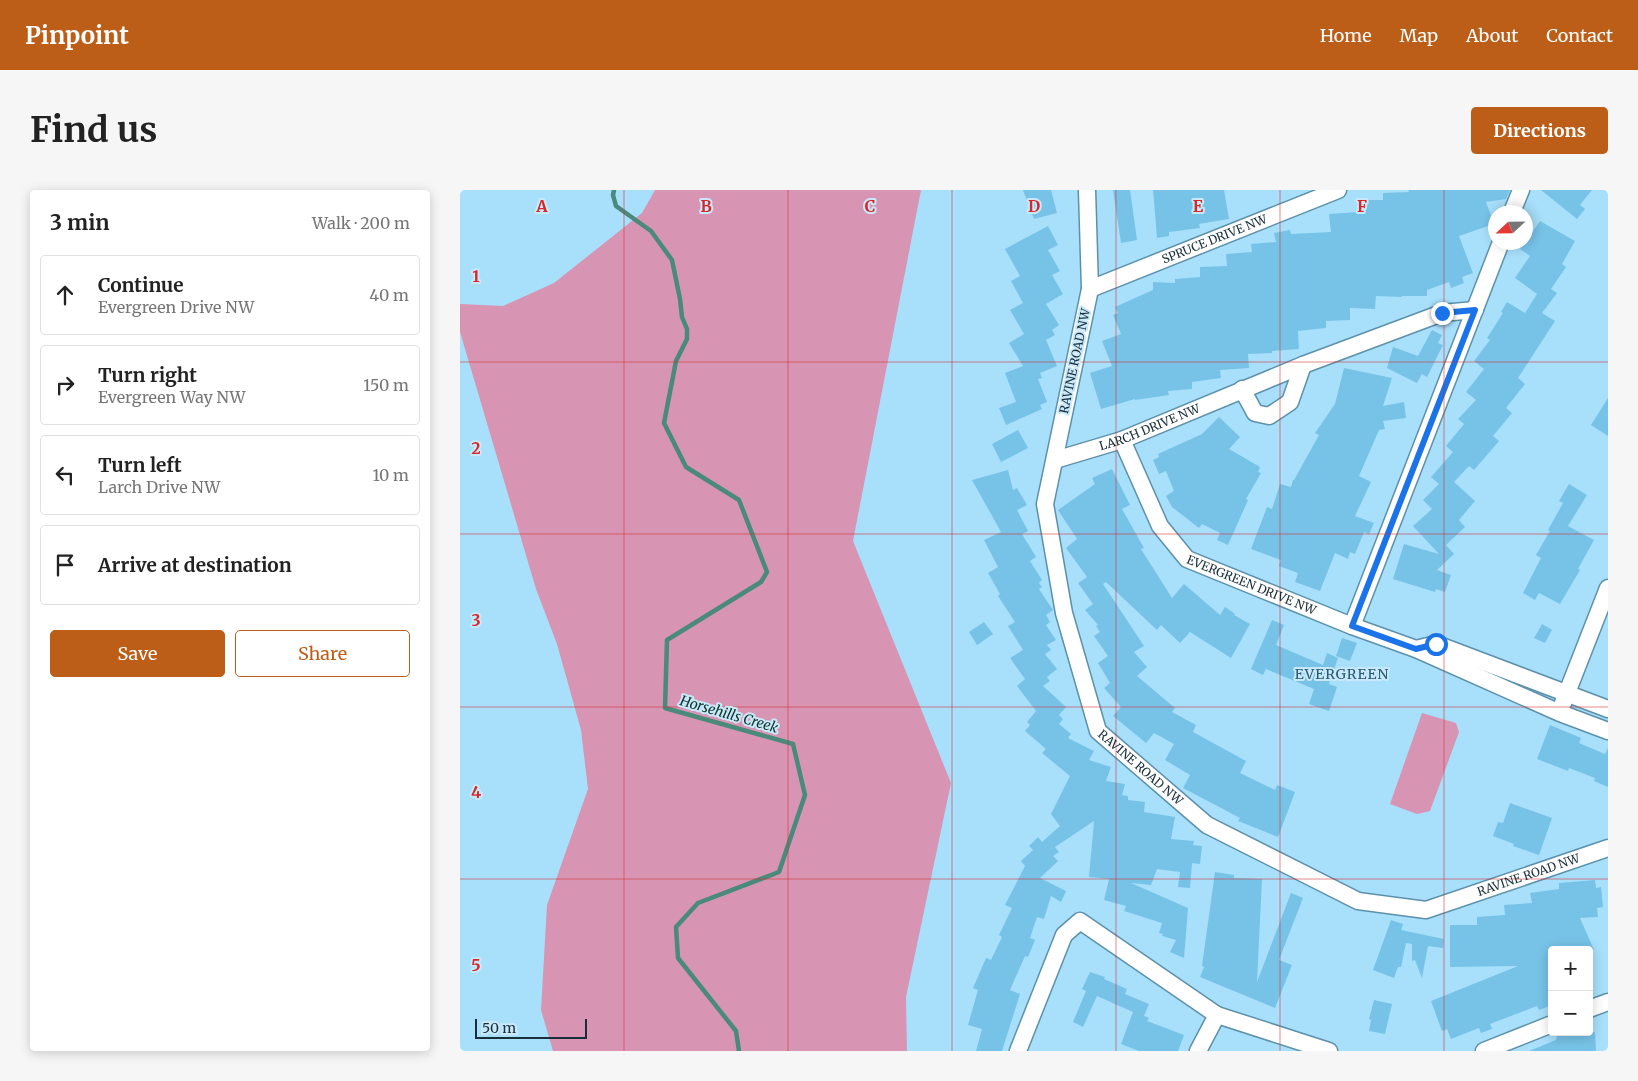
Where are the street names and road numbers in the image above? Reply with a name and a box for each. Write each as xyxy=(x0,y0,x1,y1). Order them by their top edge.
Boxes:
street label: SPRUCE DRIVE NW xyxy=(1159,211,1270,267)
street label: RAVINE ROAD NW xyxy=(1056,306,1093,415)
street label: LARCH DRIVE NW xyxy=(1097,400,1203,453)
street label: EVERGREEN DRIVE NW xyxy=(1185,552,1319,618)
street label: RAVINE ROAD NW xyxy=(1095,726,1187,808)
street label: RAVINE ROAD NW xyxy=(1475,850,1582,899)

